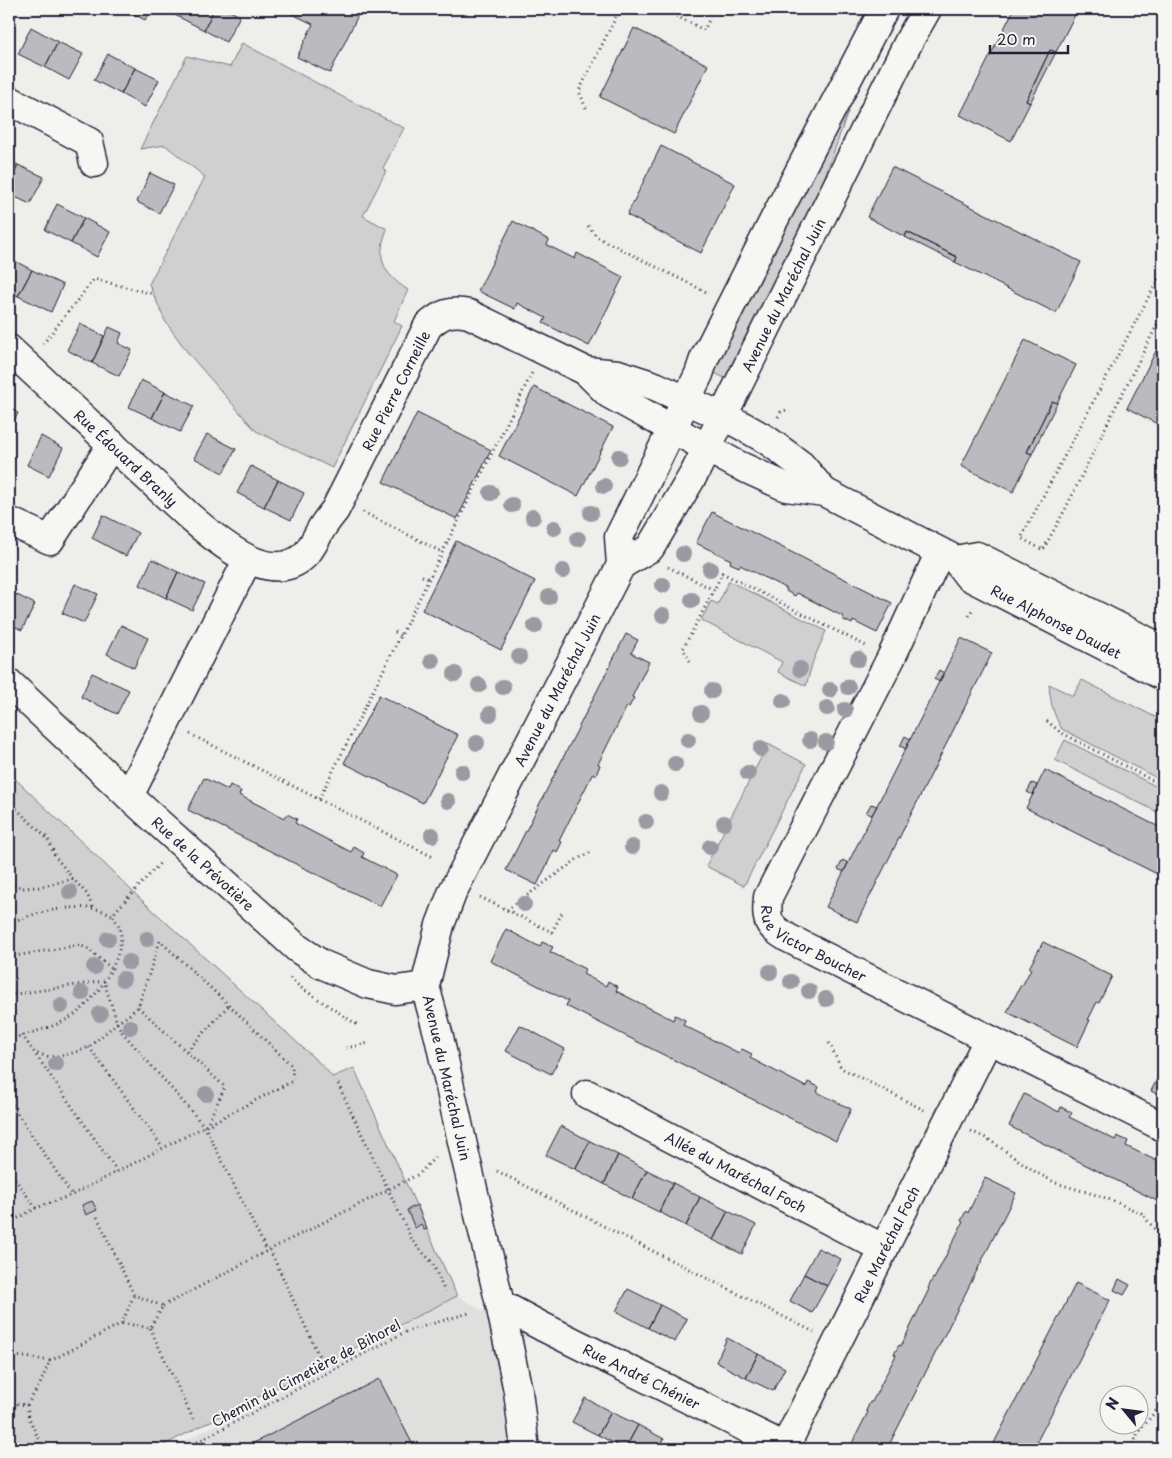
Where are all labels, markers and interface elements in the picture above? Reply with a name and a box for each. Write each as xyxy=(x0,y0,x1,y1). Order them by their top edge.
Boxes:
scale bar xyxy=(990,22,1067,54)
text: 20 m xyxy=(997,27,1036,50)
street label: Avenue du Maréchal Juin xyxy=(736,214,830,375)
street label: Rue Pierre Corneille xyxy=(356,326,435,454)
street label: Rue Édouard Branly xyxy=(70,404,183,511)
street label: Rue Alphonse Daudet xyxy=(988,579,1125,664)
street label: Avenue du Maréchal Juin xyxy=(509,609,605,770)
street label: Rue de la Prévotière xyxy=(147,811,259,915)
street label: Rue Victor Boucher xyxy=(757,905,871,987)
street label: Avenue du Maréchal Juin xyxy=(418,993,476,1163)
street label: Allée du Maréchal Foch xyxy=(662,1126,810,1217)
street label: Rue Maréchal Foch xyxy=(848,1182,924,1306)
street label: Chemin du Cimetière de Bihorel xyxy=(208,1314,404,1432)
street label: Rue André Chénier xyxy=(580,1338,704,1414)
north arrow xyxy=(1100,1386,1150,1436)
text: N xyxy=(1100,1394,1124,1413)

